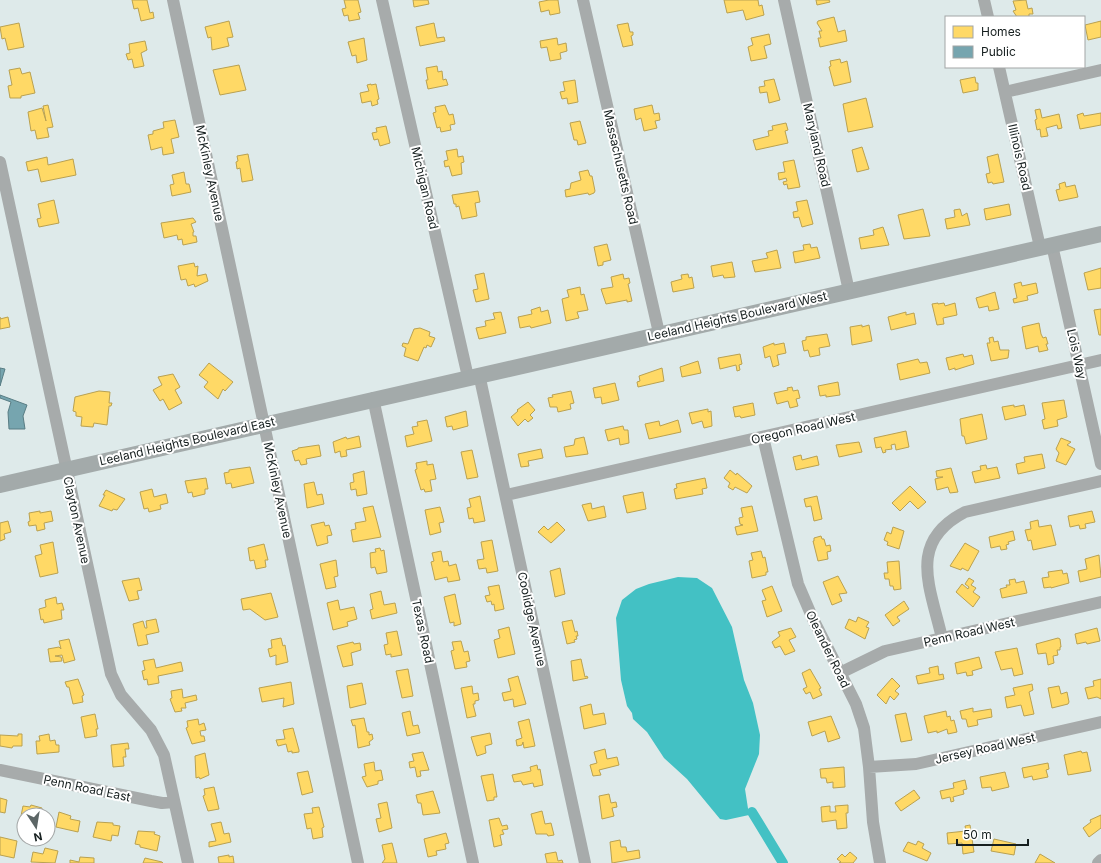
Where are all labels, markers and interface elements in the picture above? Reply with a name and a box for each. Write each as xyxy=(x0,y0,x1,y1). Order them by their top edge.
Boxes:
legend xyxy=(945,16,1085,68)
text: Homes xyxy=(981,24,1021,39)
text: Public xyxy=(981,44,1016,59)
street label: Maryland Road xyxy=(800,102,834,188)
street label: Massachusetts Road xyxy=(600,108,642,226)
street label: Illinois Road xyxy=(1005,122,1035,192)
street label: McKinley Avenue xyxy=(192,124,228,222)
street label: Michigan Road xyxy=(408,145,442,231)
street label: Leeland Heights Boulevard West xyxy=(646,288,828,344)
street label: Lois Way xyxy=(1064,327,1090,381)
street label: Oregon Road West xyxy=(750,409,857,447)
street label: Leeland Heights Boulevard East xyxy=(98,413,276,468)
street label: McKinley Avenue xyxy=(260,441,296,539)
street label: Clayton Avenue xyxy=(60,475,94,565)
street label: Coolidge Avenue xyxy=(515,570,549,668)
street label: Texas Road xyxy=(409,597,437,665)
street label: Oleander Road xyxy=(803,608,853,690)
street label: Penn Road West xyxy=(922,614,1016,650)
street label: Jersey Road West xyxy=(933,729,1037,767)
street label: Penn Road East xyxy=(42,771,132,805)
north arrow xyxy=(16,807,56,847)
scale bar xyxy=(957,821,1028,847)
text: 50 m xyxy=(963,827,992,842)
text: N xyxy=(33,829,44,845)

